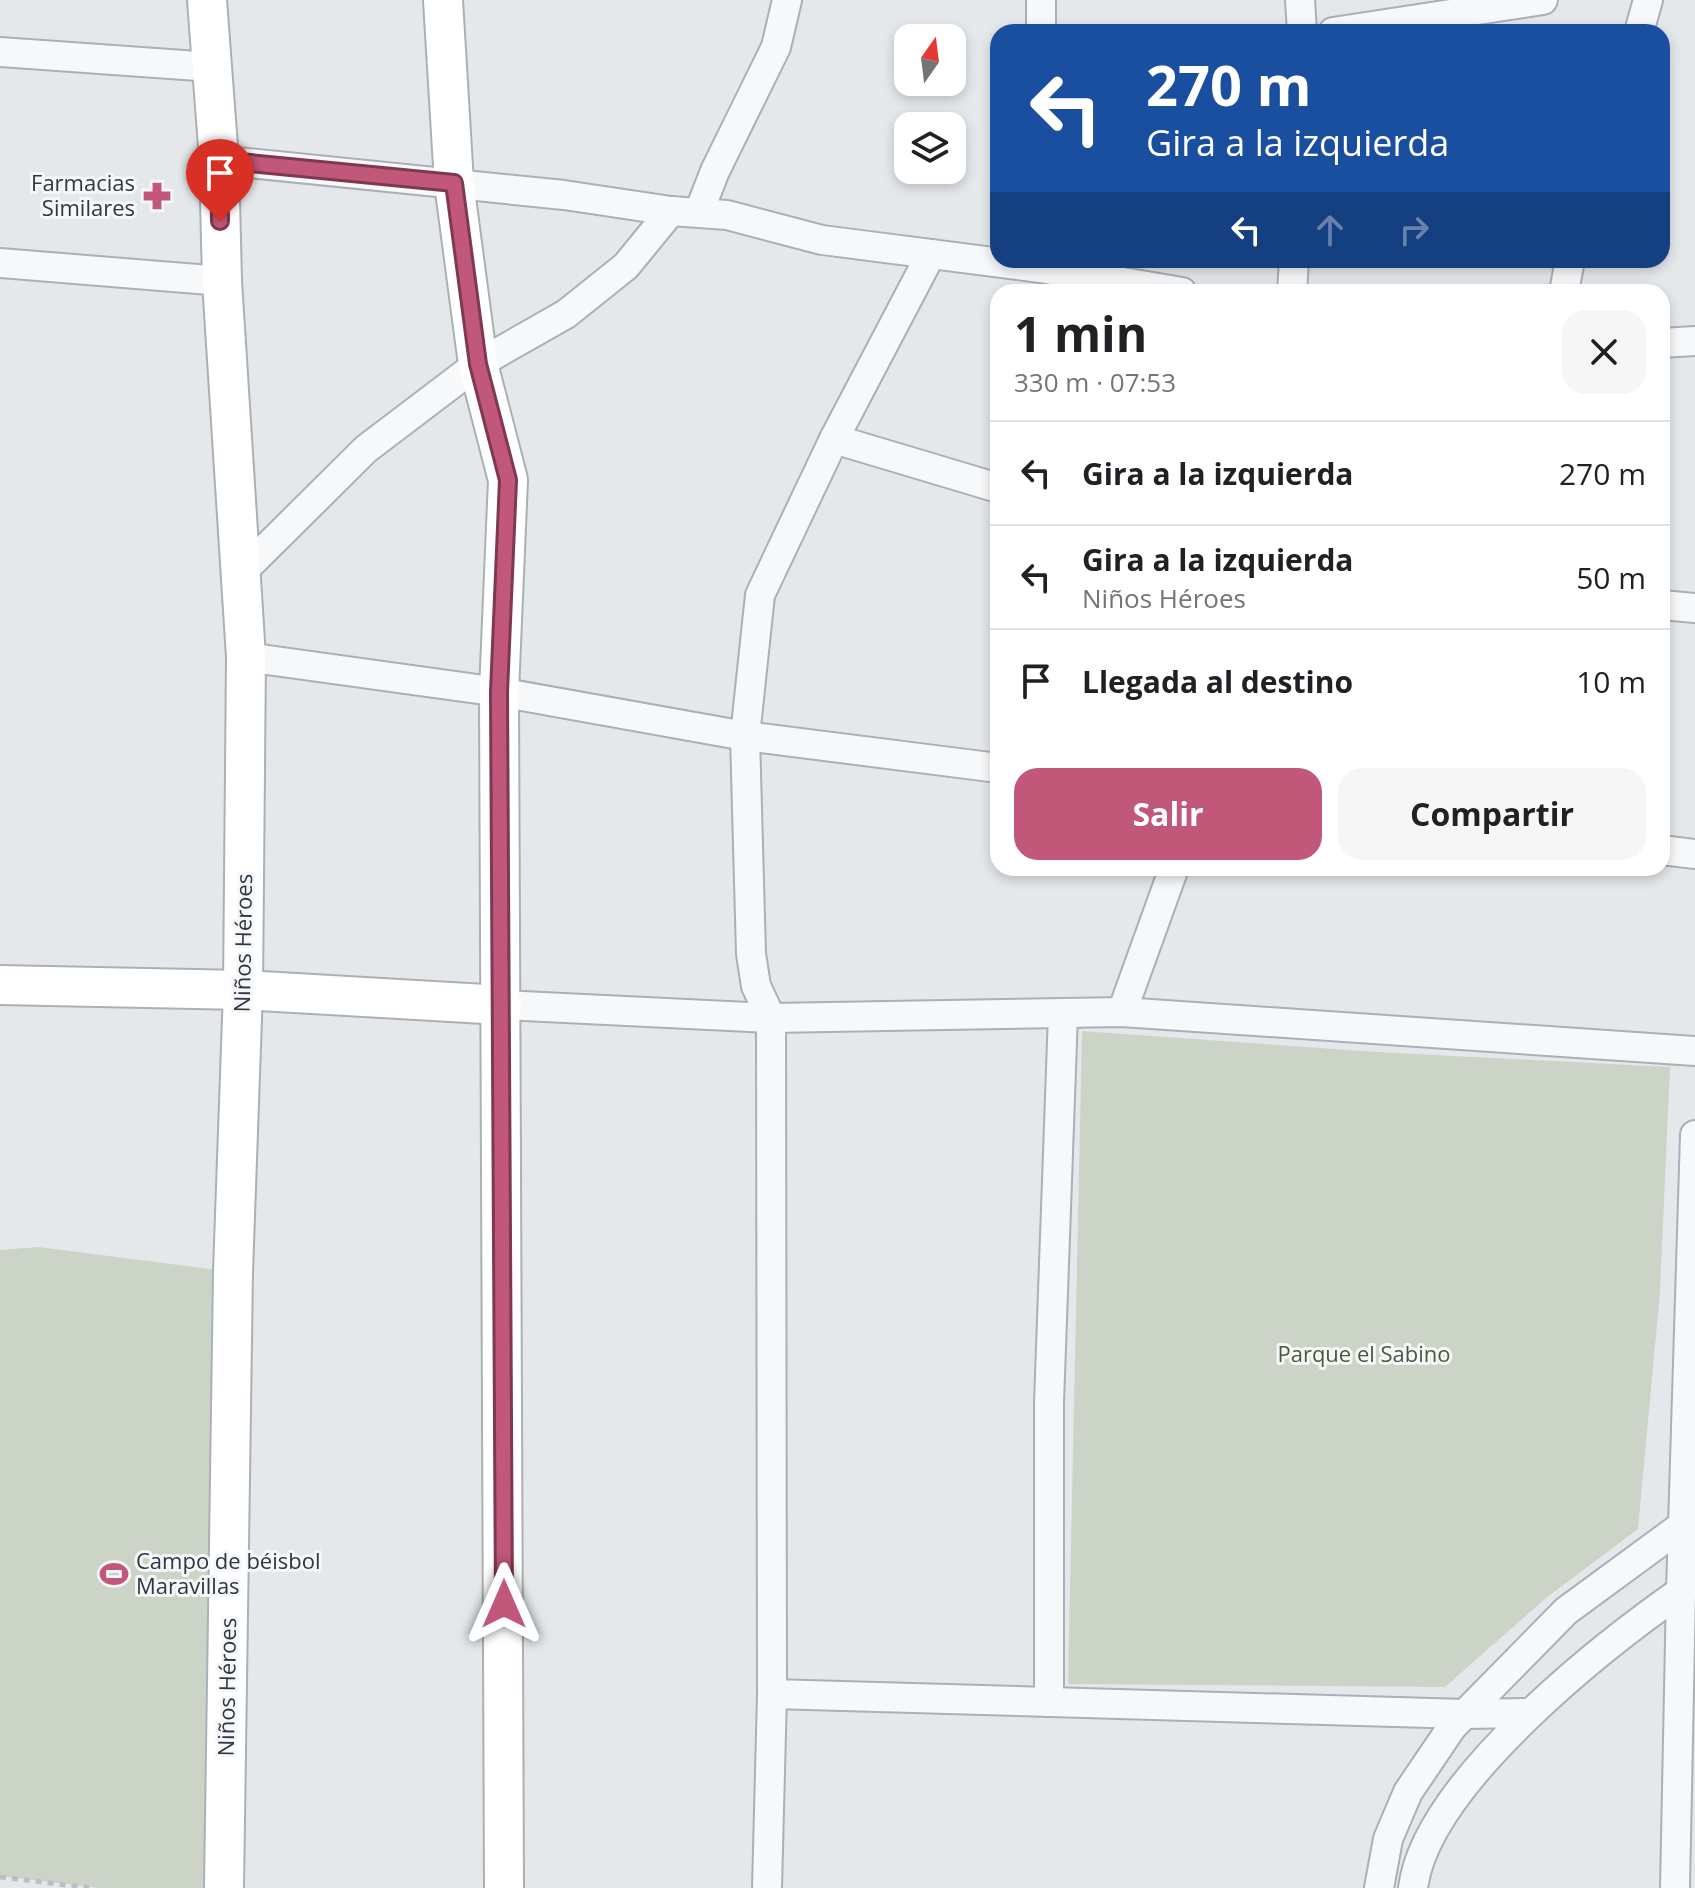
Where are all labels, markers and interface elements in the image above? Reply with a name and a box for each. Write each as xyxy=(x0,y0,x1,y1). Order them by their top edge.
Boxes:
north arrow xyxy=(894,24,966,96)
map controls xyxy=(894,24,966,184)
text: 270 m xyxy=(1146,46,1312,122)
icon: left xyxy=(1014,56,1118,160)
button: layers xyxy=(894,112,966,184)
text: Gira a la izquierda xyxy=(1146,118,1449,167)
pin xyxy=(186,139,254,221)
icon: arrive xyxy=(198,151,242,195)
place label: Farmacias Similares xyxy=(31,167,135,222)
pharmacy icon: Farmacias Similares xyxy=(142,181,172,211)
icon: left xyxy=(1224,208,1268,252)
icon: ahead xyxy=(1308,208,1352,252)
icon: right xyxy=(1392,208,1436,252)
text: 1 min xyxy=(1014,301,1147,366)
button: close xyxy=(1562,310,1646,394)
text: 330 m · 07:53 xyxy=(1014,364,1176,400)
icon: left xyxy=(1014,451,1058,495)
text: Gira a la izquierda xyxy=(1082,453,1354,494)
text: 270 m xyxy=(1559,453,1646,494)
text: Gira a la izquierda xyxy=(1082,539,1354,580)
icon: left xyxy=(1014,555,1058,599)
text: 50 m xyxy=(1576,557,1646,598)
text: Niños Héroes xyxy=(1082,580,1246,616)
icon: arrive xyxy=(1014,659,1058,703)
text: Llegada al destino xyxy=(1082,661,1353,702)
text: 10 m xyxy=(1576,661,1646,702)
button: Salir xyxy=(1014,768,1322,860)
button: Compartir xyxy=(1338,768,1646,860)
street label: Niños Héroes xyxy=(226,873,258,1013)
park label: Parque el Sabino xyxy=(1277,1338,1451,1368)
place label: Campo de béisbol Maravillas xyxy=(136,1545,321,1600)
sports icon: Campo de béisbol Maravillas xyxy=(99,1559,129,1589)
position arrow xyxy=(462,1562,546,1646)
street label: Niños Héroes xyxy=(210,1617,242,1757)

